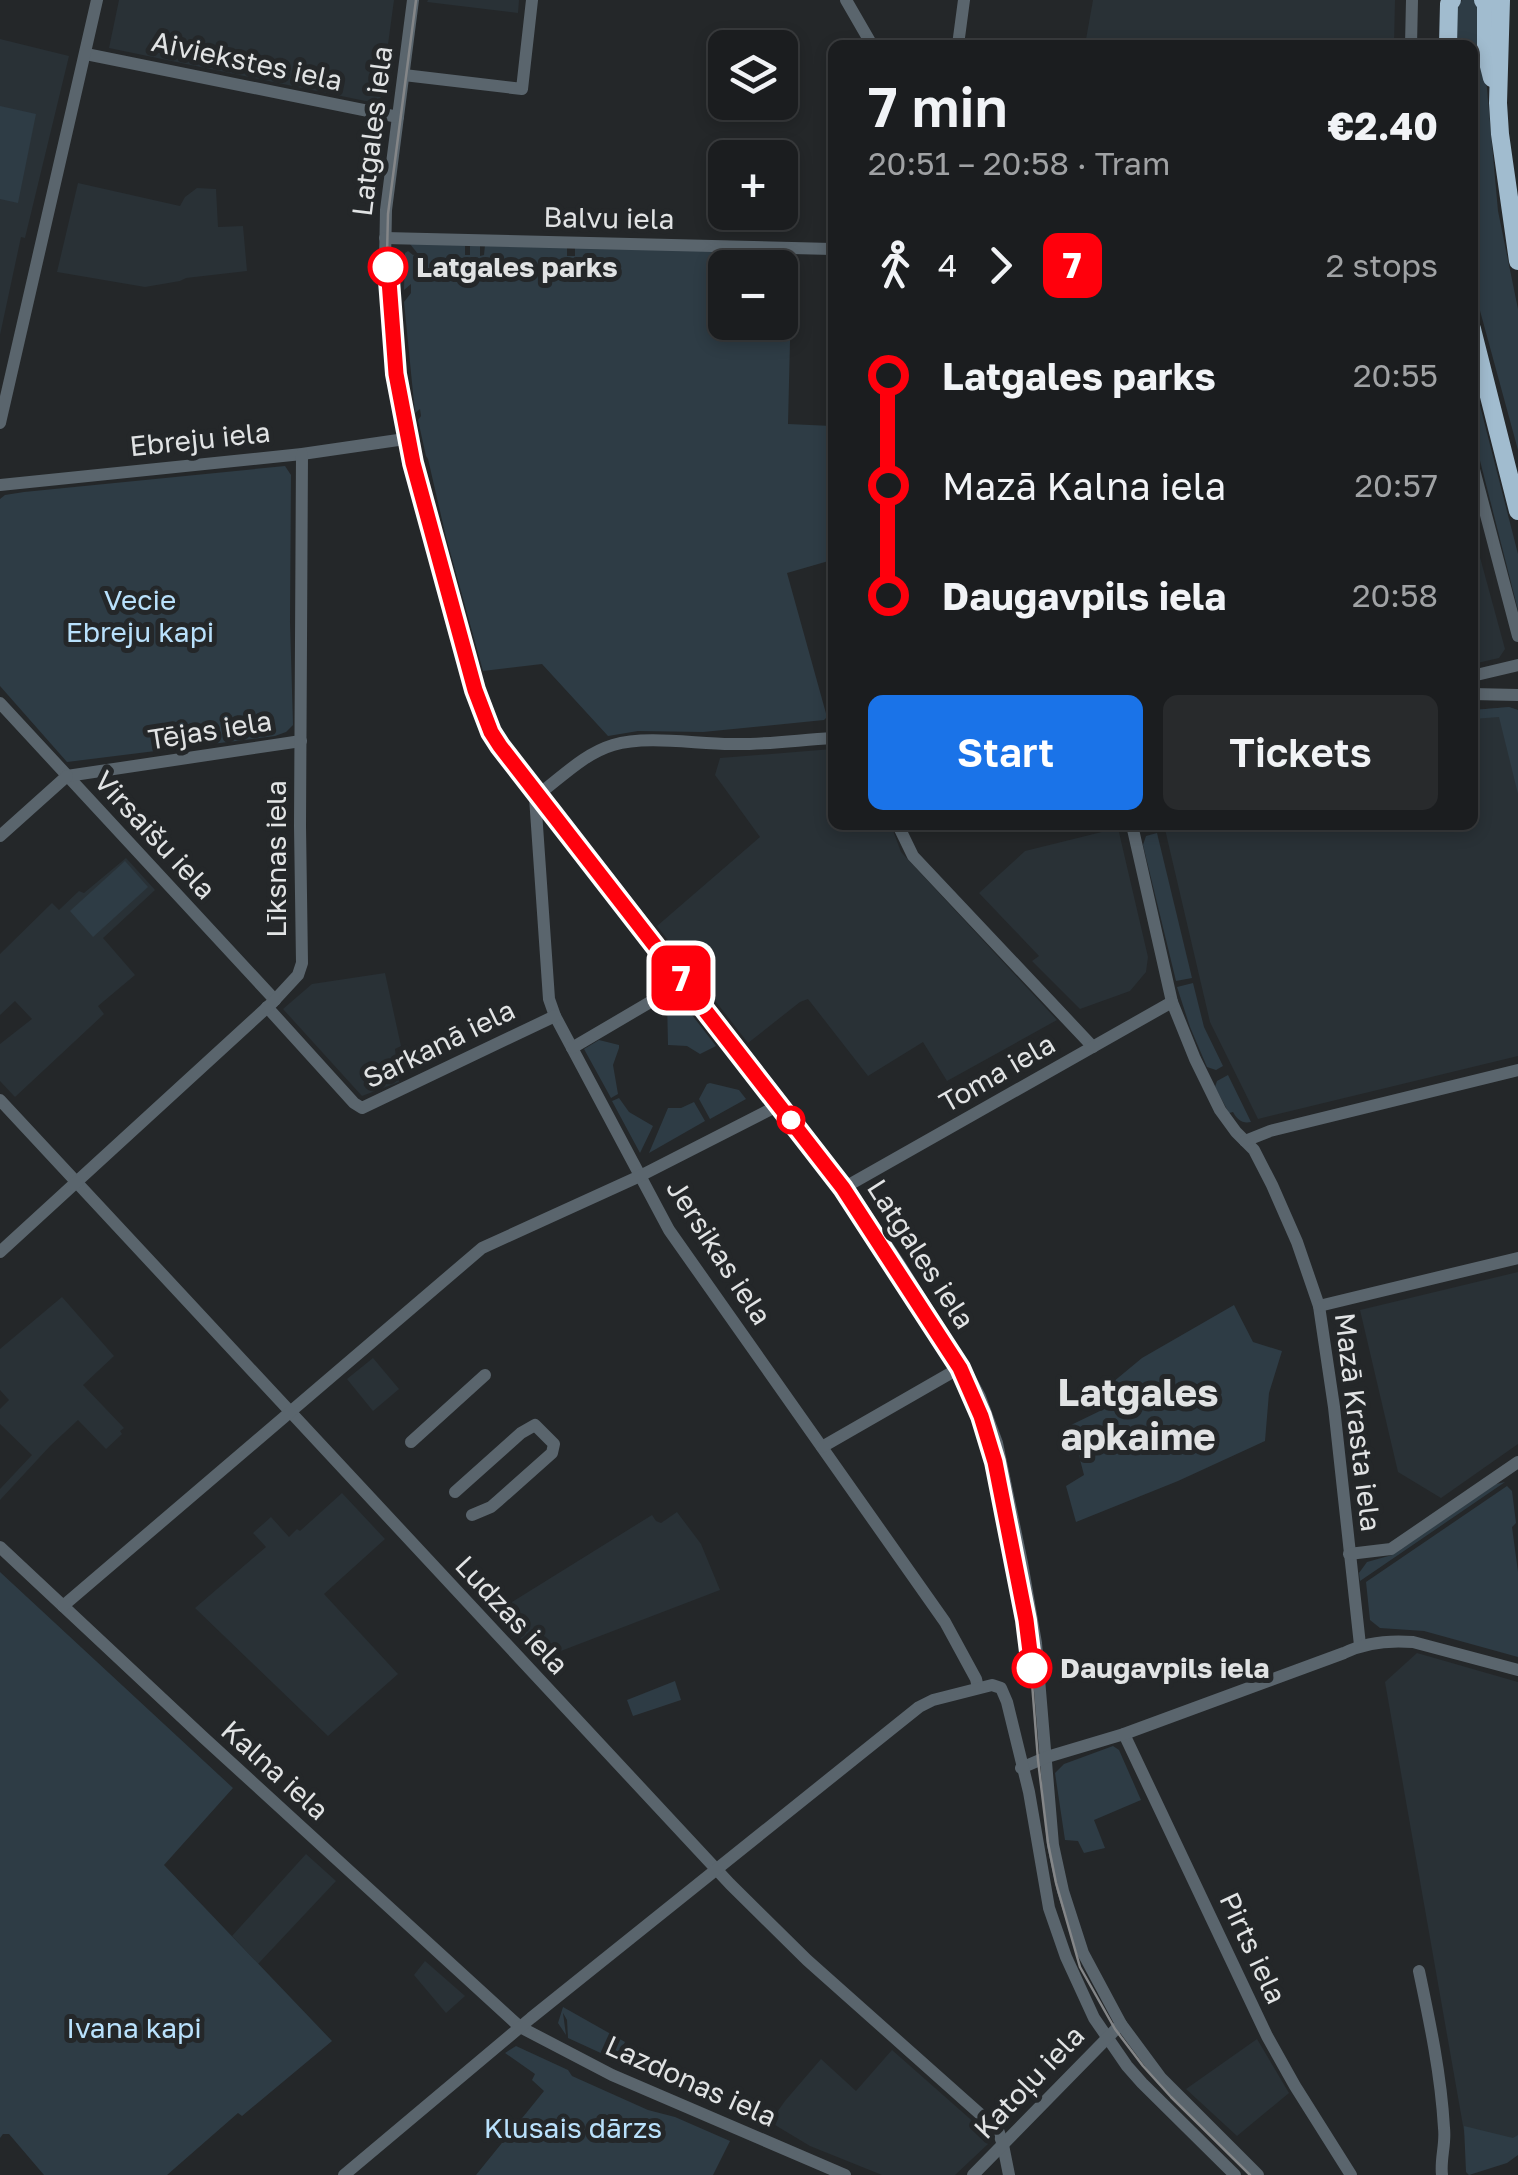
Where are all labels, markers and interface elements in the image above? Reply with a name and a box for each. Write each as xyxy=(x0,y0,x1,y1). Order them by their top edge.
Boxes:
street label: Aiviekstes iela xyxy=(149,24,345,97)
map controls xyxy=(708,30,798,340)
button: layers xyxy=(708,30,798,120)
street label: Latgales iela xyxy=(345,44,398,218)
text: 7 min xyxy=(868,73,1008,139)
text: €2.40 xyxy=(1327,103,1438,148)
button: + xyxy=(708,140,798,230)
text: 20:51 – 20:58 · Tram xyxy=(868,144,1170,182)
street label: Balvu iela xyxy=(543,200,675,235)
icon: walk xyxy=(868,238,923,293)
icon: forward xyxy=(973,238,1028,293)
text: 7 xyxy=(1063,244,1082,286)
text: 4 xyxy=(938,246,958,284)
text: 2 stops xyxy=(1326,246,1438,284)
marker: Latgales parks xyxy=(369,248,407,286)
place label: Latgales parks xyxy=(416,250,618,283)
button: − xyxy=(708,250,798,340)
text: Latgales parks xyxy=(942,353,1216,398)
text: 20:55 xyxy=(1353,356,1438,394)
street label: Ebreju iela xyxy=(128,415,272,462)
text: Mazā Kalna iela xyxy=(942,463,1226,508)
text: 20:57 xyxy=(1354,466,1438,504)
text: Daugavpils iela xyxy=(942,573,1226,618)
text: 20:58 xyxy=(1352,576,1438,614)
park label: Vecie Ebreju kapi xyxy=(66,583,214,648)
button: Start xyxy=(868,695,1143,810)
button: Tickets xyxy=(1163,695,1438,810)
street label: Tējas iela xyxy=(146,703,274,756)
street label: Virsaišu iela xyxy=(88,764,223,905)
street label: Līksnas iela xyxy=(259,780,292,938)
line badge: 7 xyxy=(648,946,714,1010)
text: 7 xyxy=(671,957,691,999)
street label: Sarkanā iela xyxy=(358,993,520,1094)
street label: Toma iela xyxy=(933,1026,1060,1119)
unlabelled marker xyxy=(778,1107,804,1133)
street label: Jersikas iela xyxy=(660,1173,779,1331)
street label: Latgales iela xyxy=(861,1173,982,1335)
street label: Mazā Krasta iela xyxy=(1329,1311,1388,1533)
district label: Latgales apkaime xyxy=(1058,1369,1218,1458)
street label: Ludzas iela xyxy=(449,1549,576,1681)
marker: Daugavpils iela xyxy=(1013,1649,1051,1687)
place label: Daugavpils iela xyxy=(1060,1651,1270,1684)
street label: Kalna iela xyxy=(215,1713,336,1826)
street label: Pirts iela xyxy=(1213,1887,1294,2009)
park label: Ivana kapi xyxy=(66,2011,202,2044)
street label: Katoļu iela xyxy=(967,2018,1091,2146)
street label: Lazdonas iela xyxy=(601,2028,782,2133)
park label: Klusais dārzs xyxy=(484,2111,662,2144)

